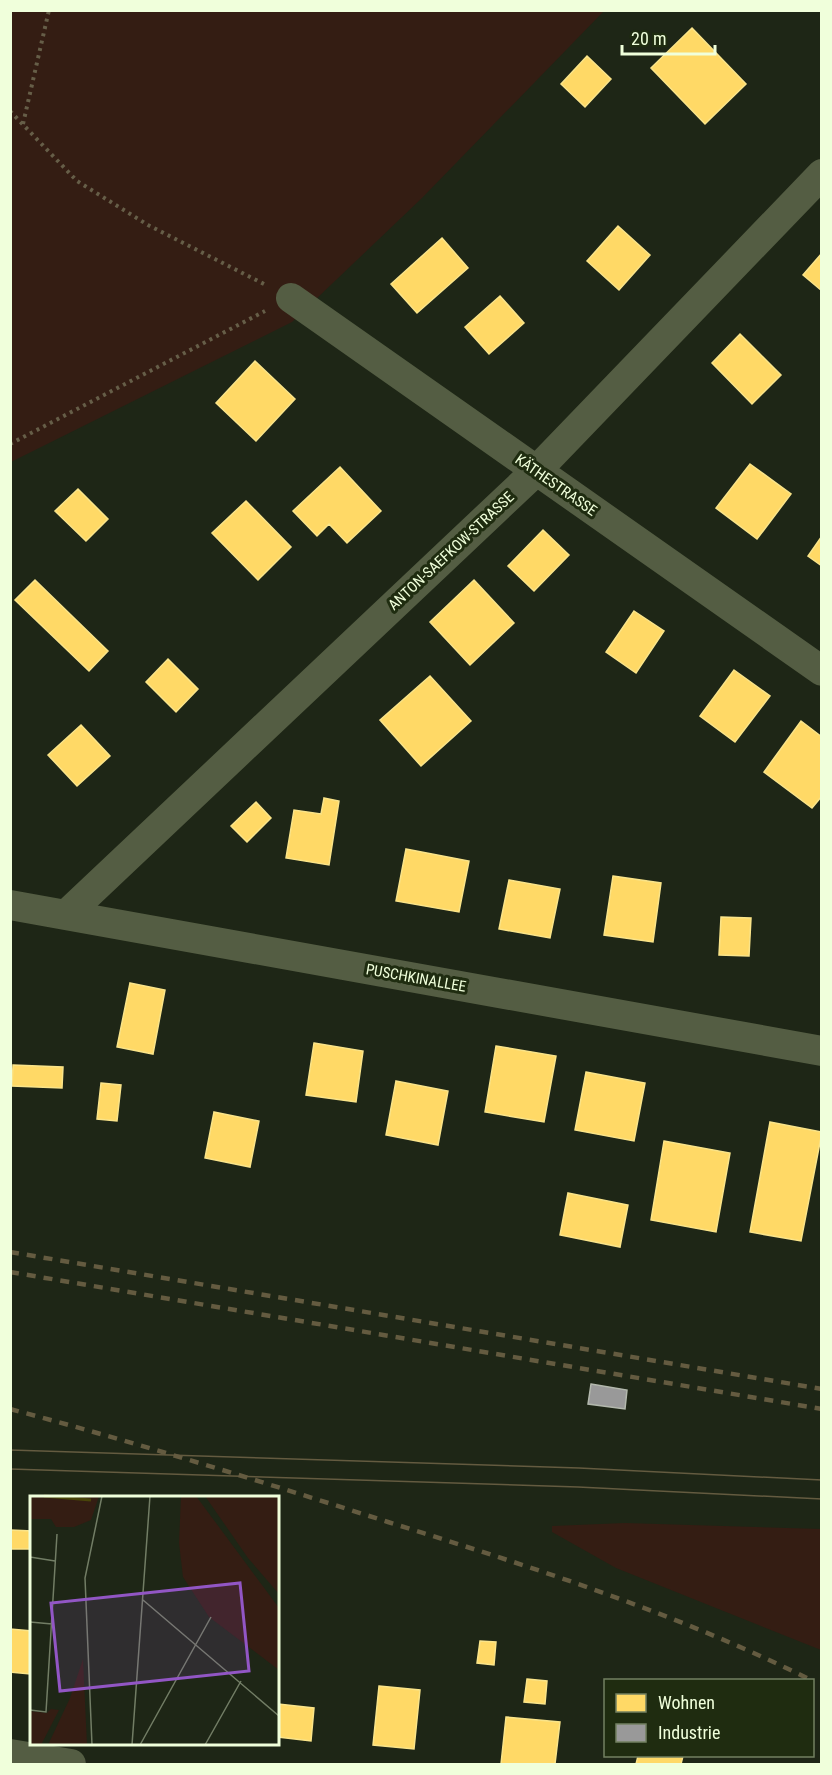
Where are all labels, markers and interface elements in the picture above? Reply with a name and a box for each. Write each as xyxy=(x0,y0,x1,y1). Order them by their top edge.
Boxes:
scale bar xyxy=(622,18,715,56)
text: 20 m xyxy=(631,28,666,49)
street label: KÄTHESTRASSE xyxy=(512,450,600,520)
street label: ANTON-SAEFKOW-STRASSE xyxy=(384,488,518,614)
street label: PUSCHKINALLEE xyxy=(364,960,468,996)
inset map xyxy=(30,1496,279,1745)
legend xyxy=(604,1679,814,1757)
text: Wohnen xyxy=(658,1692,715,1713)
text: Industrie xyxy=(658,1722,720,1743)

